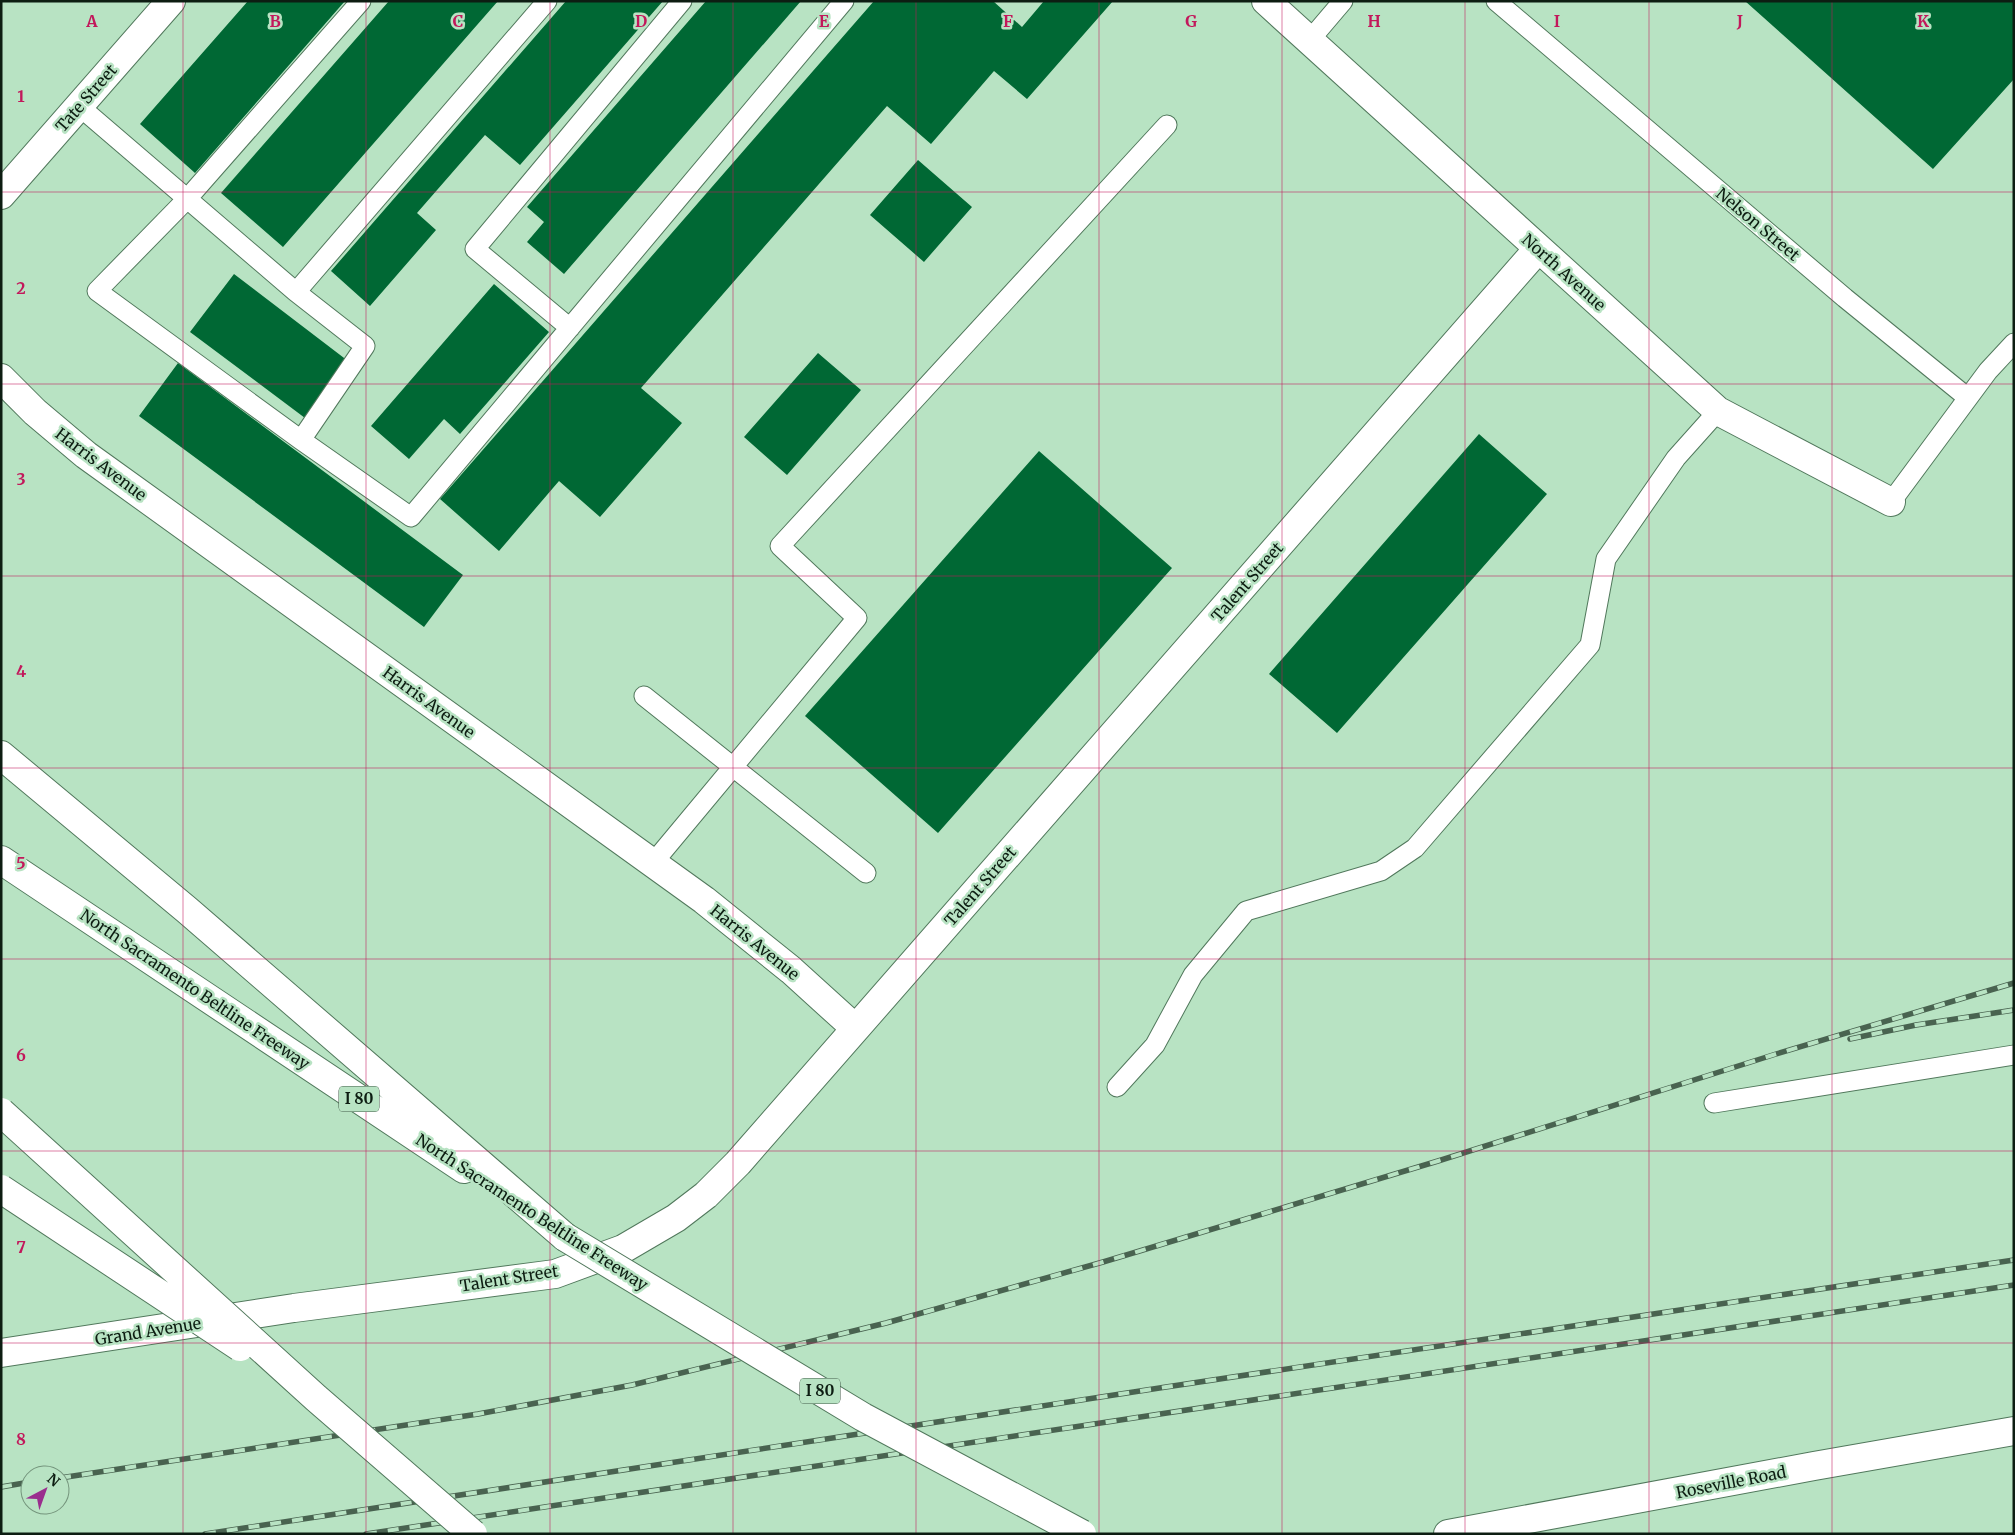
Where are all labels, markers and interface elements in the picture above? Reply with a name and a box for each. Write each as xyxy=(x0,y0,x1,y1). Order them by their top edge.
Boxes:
text: A xyxy=(85,11,98,31)
text: B xyxy=(269,11,281,31)
text: C xyxy=(453,11,463,31)
text: D xyxy=(635,11,647,31)
text: E xyxy=(819,11,830,31)
text: F xyxy=(1003,11,1013,31)
text: G xyxy=(1185,11,1197,31)
text: H xyxy=(1367,11,1381,31)
text: I xyxy=(1554,11,1560,31)
text: J xyxy=(1736,11,1743,31)
text: K xyxy=(1917,11,1929,31)
street label: Tate Street xyxy=(51,59,121,136)
text: 1 xyxy=(17,86,25,106)
street label: Nelson Street xyxy=(1712,183,1804,265)
street label: North Avenue xyxy=(1518,229,1610,315)
text: 2 xyxy=(16,278,26,298)
street label: Harris Avenue xyxy=(52,423,150,505)
text: 3 xyxy=(16,469,26,489)
street label: Talent Street xyxy=(1207,538,1288,626)
text: 4 xyxy=(16,661,26,681)
street label: Harris Avenue xyxy=(379,662,479,742)
street label: Talent Street xyxy=(940,842,1021,930)
text: 5 xyxy=(16,853,26,873)
street label: Harris Avenue xyxy=(706,900,804,984)
street label: North Sacramento Beltline Freeway xyxy=(76,904,314,1074)
text: 6 xyxy=(16,1045,26,1065)
road number: I 80 xyxy=(339,1086,379,1112)
street label: North Sacramento Beltline Freeway xyxy=(412,1129,652,1295)
text: 7 xyxy=(16,1237,26,1257)
street label: Talent Street xyxy=(459,1260,560,1296)
street label: Grand Avenue xyxy=(94,1313,202,1349)
road number: I 80 xyxy=(800,1378,840,1404)
text: 8 xyxy=(16,1429,26,1449)
street label: Roseville Road xyxy=(1674,1461,1788,1502)
north arrow xyxy=(20,1465,70,1515)
text: N xyxy=(43,1470,64,1491)

